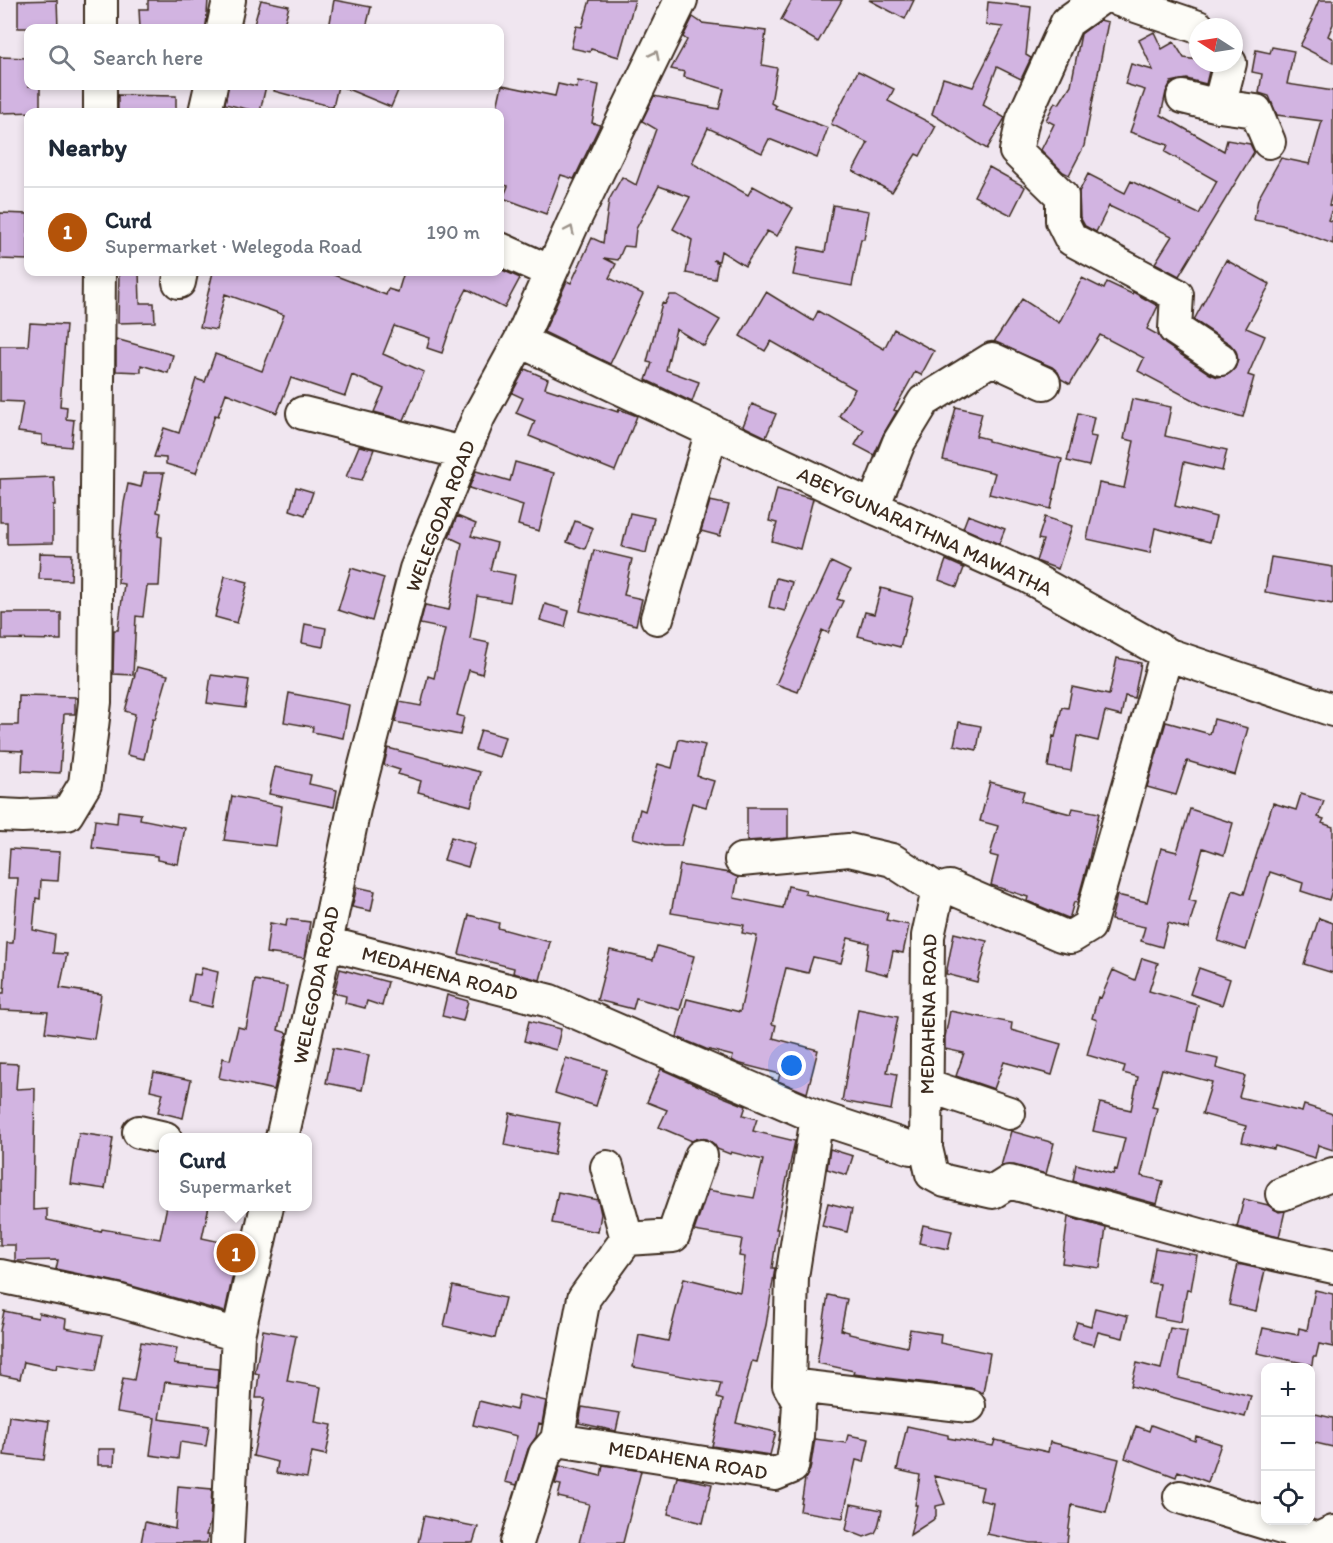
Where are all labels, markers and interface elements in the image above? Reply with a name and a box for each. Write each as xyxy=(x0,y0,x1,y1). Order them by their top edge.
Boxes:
north arrow xyxy=(1189,18,1243,72)
search box xyxy=(24,24,504,90)
icon: search xyxy=(45,41,78,74)
text: Search here xyxy=(93,44,203,71)
one-way arrow xyxy=(647,50,659,61)
text: Nearby xyxy=(48,131,127,163)
text: Curd xyxy=(105,207,152,234)
text: 1 xyxy=(63,220,72,244)
text: 190 m xyxy=(427,220,480,244)
one-way arrow xyxy=(562,225,574,236)
text: Supermarket · Welegoda Road xyxy=(105,234,362,258)
street label: WELEGODA ROAD xyxy=(400,437,480,595)
street label: ABEYGUNARATHNA MAWATHA xyxy=(794,461,1056,601)
street label: WELEGODA ROAD xyxy=(288,904,344,1066)
street label: MEDAHENA ROAD xyxy=(915,933,941,1095)
street label: MEDAHENA ROAD xyxy=(359,941,521,1005)
your location xyxy=(777,1051,806,1080)
popup xyxy=(159,1133,312,1211)
text: Curd xyxy=(179,1147,226,1174)
text: Supermarket xyxy=(179,1174,292,1198)
pin: 1 xyxy=(216,1230,256,1276)
map controls xyxy=(1261,1363,1315,1525)
button: + xyxy=(1261,1363,1315,1417)
button: − xyxy=(1261,1417,1315,1471)
street label: MEDAHENA ROAD xyxy=(607,1436,769,1484)
button: locate xyxy=(1261,1471,1315,1525)

